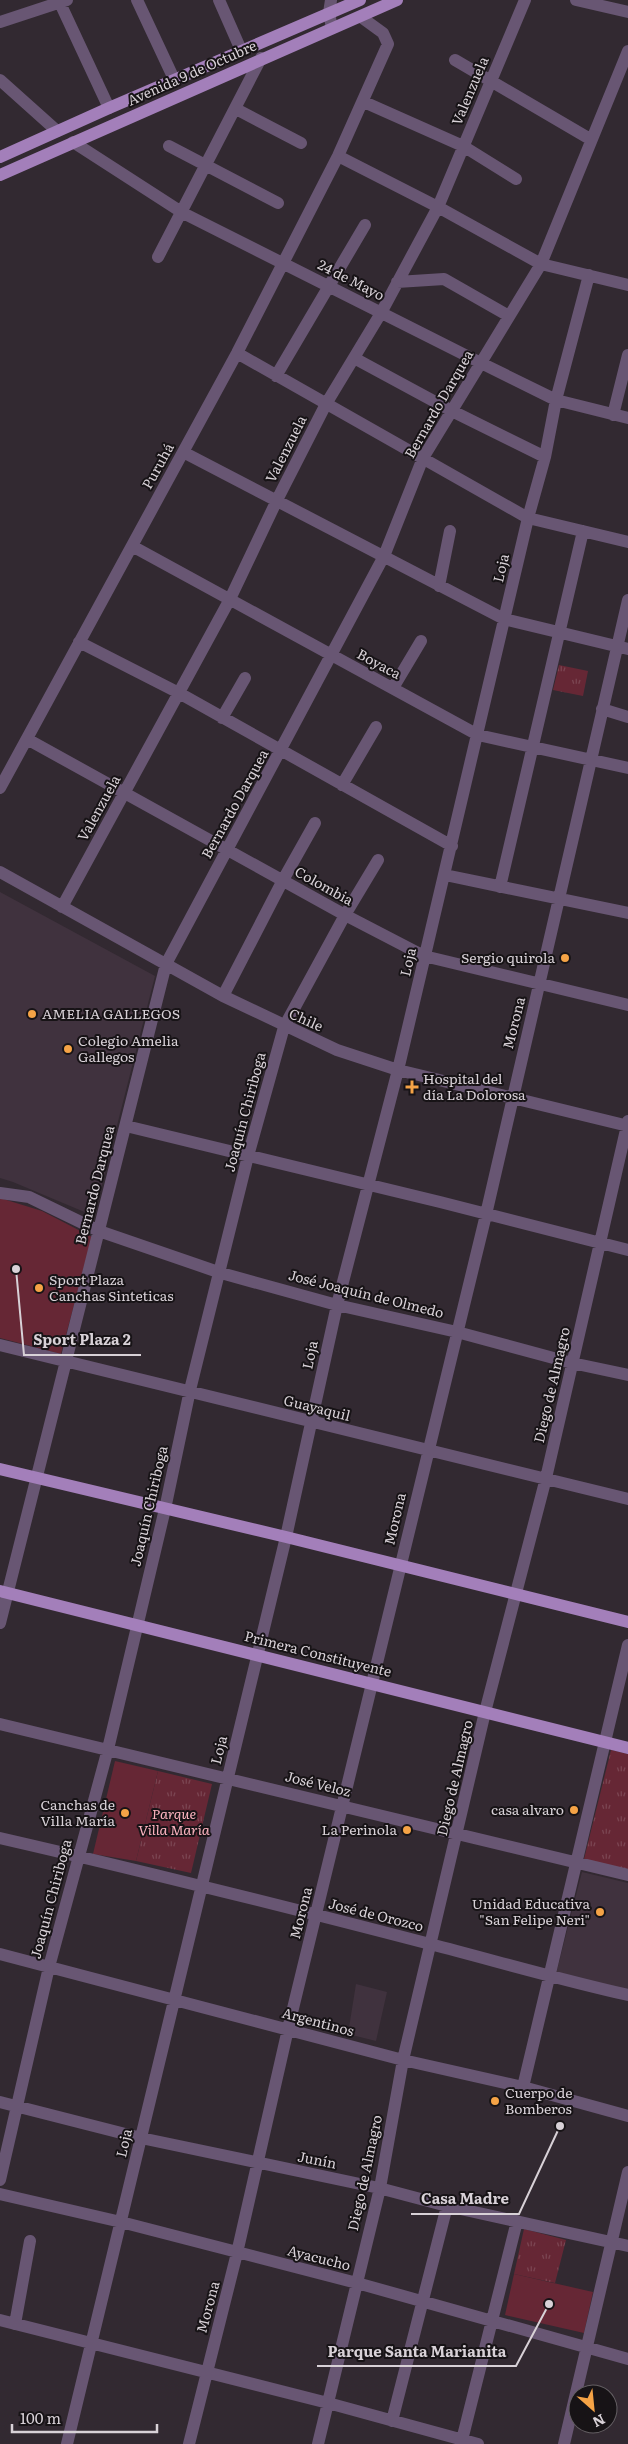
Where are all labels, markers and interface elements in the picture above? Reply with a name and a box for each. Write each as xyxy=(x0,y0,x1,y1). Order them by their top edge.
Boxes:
street label: Avenida 9 de Octubre xyxy=(124,35,259,110)
street label: Valenzuela xyxy=(446,53,493,128)
street label: 24 de Mayo xyxy=(315,254,388,304)
street label: Bernardo Darquea xyxy=(399,345,478,461)
street label: Valenzuela xyxy=(260,411,311,486)
street label: Puruhá xyxy=(136,439,178,492)
street label: Loja xyxy=(487,551,513,584)
street label: Boyaca xyxy=(354,643,405,683)
street label: Bernardo Darquea xyxy=(196,745,273,862)
street label: Valenzuela xyxy=(72,770,125,844)
street label: Colombia xyxy=(292,861,358,910)
street label: Loja xyxy=(394,945,420,978)
place label: Sergio quirola xyxy=(461,947,555,967)
marker: Sergio quirola xyxy=(559,952,571,964)
street label: Morona xyxy=(497,994,529,1051)
place label: AMELIA GALLEGOS xyxy=(42,1003,180,1023)
street label: Chile xyxy=(286,1003,327,1035)
marker: AMELIA GALLEGOS xyxy=(26,1008,38,1020)
place label: Colegio Amelia Gallegos xyxy=(78,1030,179,1066)
marker: Colegio Amelia Gallegos xyxy=(62,1043,74,1055)
street label: Joaquín Chiriboga xyxy=(218,1049,270,1174)
place label: Hospital del día La Dolorosa xyxy=(423,1068,526,1104)
marker: Hospital del día La Dolorosa xyxy=(405,1080,419,1094)
street label: Bernardo Darquea xyxy=(70,1123,119,1246)
street label: José Joaquín de Olmedo xyxy=(286,1264,446,1322)
place label: Sport Plaza Canchas Sinteticas xyxy=(49,1269,174,1305)
marker: Sport Plaza Canchas Sinteticas xyxy=(33,1282,45,1294)
callout: Sport Plaza 2 xyxy=(24,1325,141,1355)
street label: Diego de Almagro xyxy=(528,1325,574,1445)
text: Sport Plaza 2 xyxy=(33,1327,131,1350)
street label: Loja xyxy=(296,1338,322,1371)
street label: Guayaquil xyxy=(282,1389,353,1425)
street label: Joaquín Chiriboga xyxy=(124,1443,172,1568)
street label: Morona xyxy=(378,1490,410,1547)
street label: Primera Constituyente xyxy=(243,1625,394,1681)
street label: Diego de Almagro xyxy=(431,1718,477,1838)
street label: Loja xyxy=(205,1733,231,1766)
street label: José Veloz xyxy=(283,1765,353,1801)
place label: Canchas de Villa María xyxy=(40,1794,115,1830)
place label: casa alvaro xyxy=(491,1799,564,1819)
park label: Parque Villa María xyxy=(138,1803,210,1839)
marker: casa alvaro xyxy=(568,1804,580,1816)
marker: Canchas de Villa María xyxy=(119,1807,131,1819)
place label: La Perinola xyxy=(321,1819,397,1839)
marker: La Perinola xyxy=(401,1824,413,1836)
street label: Joaquín Chiriboga xyxy=(24,1836,76,1961)
street label: Morona xyxy=(284,1884,316,1941)
street label: José de Orozco xyxy=(327,1893,426,1936)
place label: Unidad Educativa "San Felipe Neri" xyxy=(472,1893,590,1929)
marker: Unidad Educativa "San Felipe Neri" xyxy=(594,1906,606,1918)
street label: Argentinos xyxy=(280,2002,357,2040)
place label: Cuerpo de Bomberos xyxy=(505,2082,573,2118)
marker: Cuerpo de Bomberos xyxy=(489,2095,501,2107)
street label: Diego de Almagro xyxy=(342,2113,386,2233)
street label: Loja xyxy=(110,2126,136,2159)
street label: Junín xyxy=(296,2145,338,2173)
callout: Casa Madre xyxy=(411,2184,519,2214)
text: Casa Madre xyxy=(421,2186,509,2209)
street label: Ayacucho xyxy=(286,2240,353,2275)
street label: Morona xyxy=(190,2278,224,2335)
callout: Parque Santa Marianita xyxy=(317,2336,516,2366)
text: Parque Santa Marianita xyxy=(328,2339,507,2362)
north arrow xyxy=(568,2384,618,2434)
scale bar xyxy=(12,2402,158,2434)
text: 100 m xyxy=(20,2406,61,2429)
text: N xyxy=(589,2410,609,2433)

